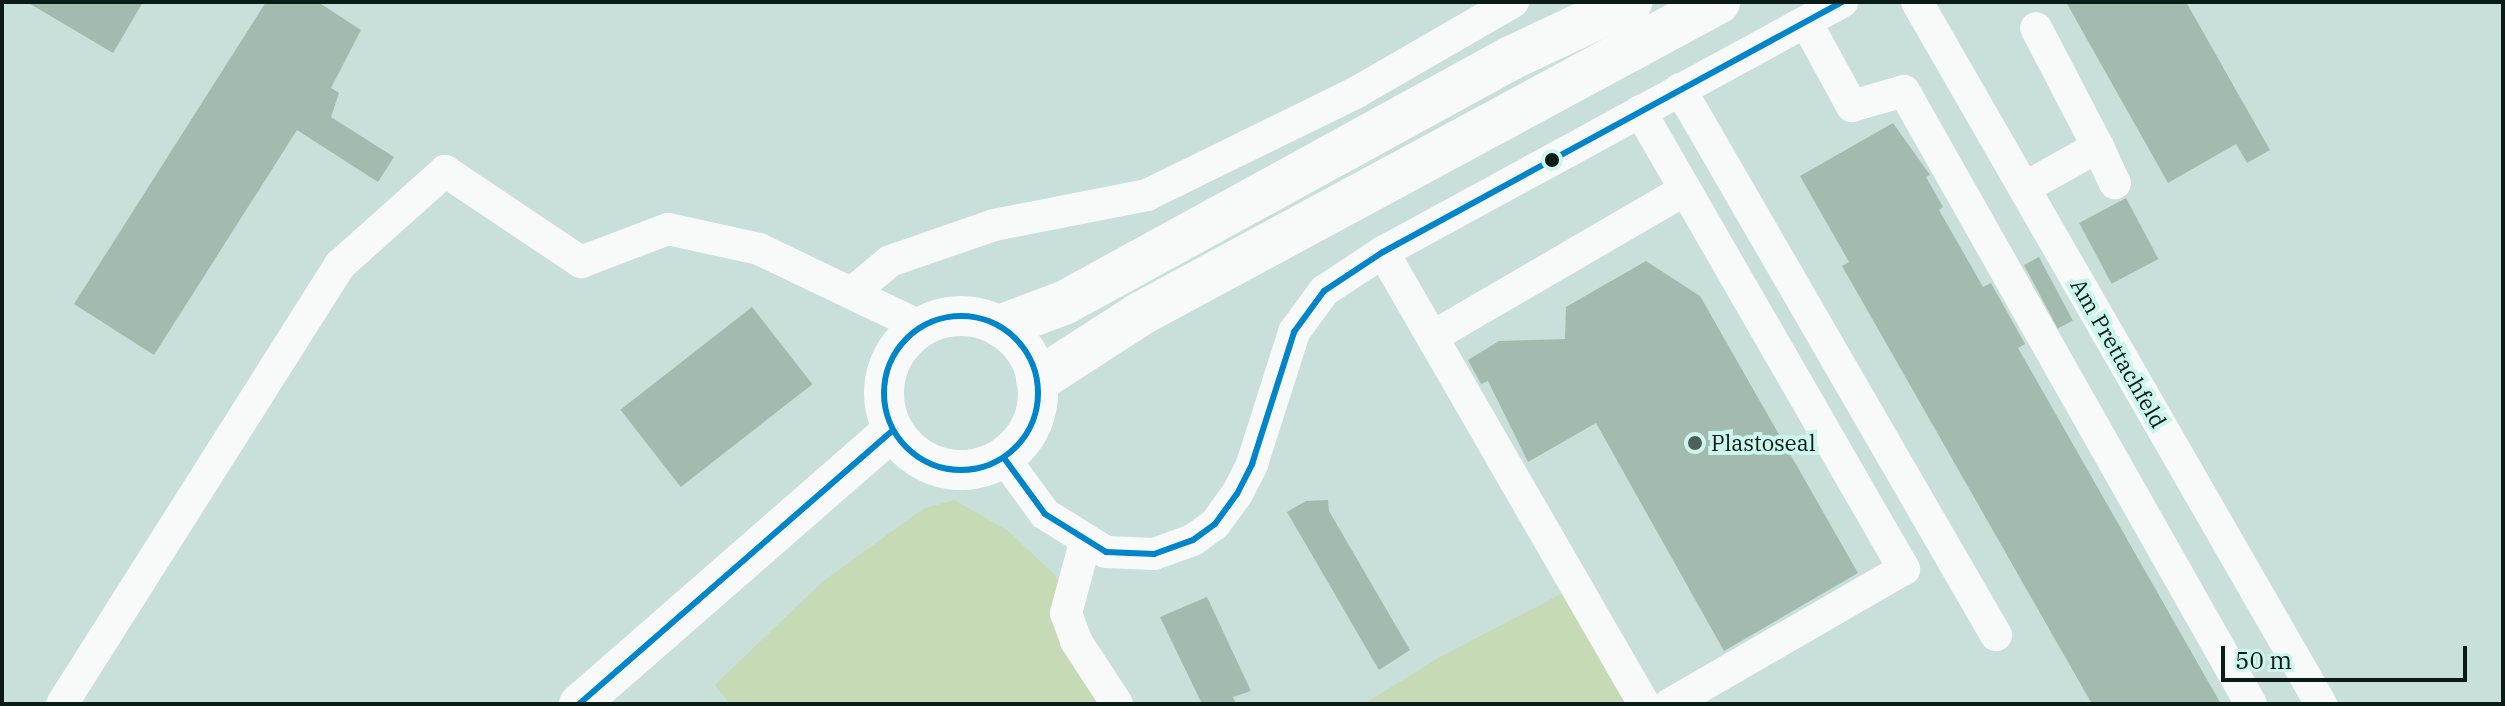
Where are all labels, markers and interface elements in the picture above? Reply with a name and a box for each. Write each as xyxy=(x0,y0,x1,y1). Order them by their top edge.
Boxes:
unlabelled marker xyxy=(1544,152,1560,168)
street label: Am Prettachfeld xyxy=(2066,274,2172,432)
place label: Plastoseal xyxy=(1711,430,1815,456)
marker: Plastoseal xyxy=(1686,434,1704,452)
scale bar xyxy=(2225,630,2471,680)
text: 50 m xyxy=(2235,644,2292,676)

